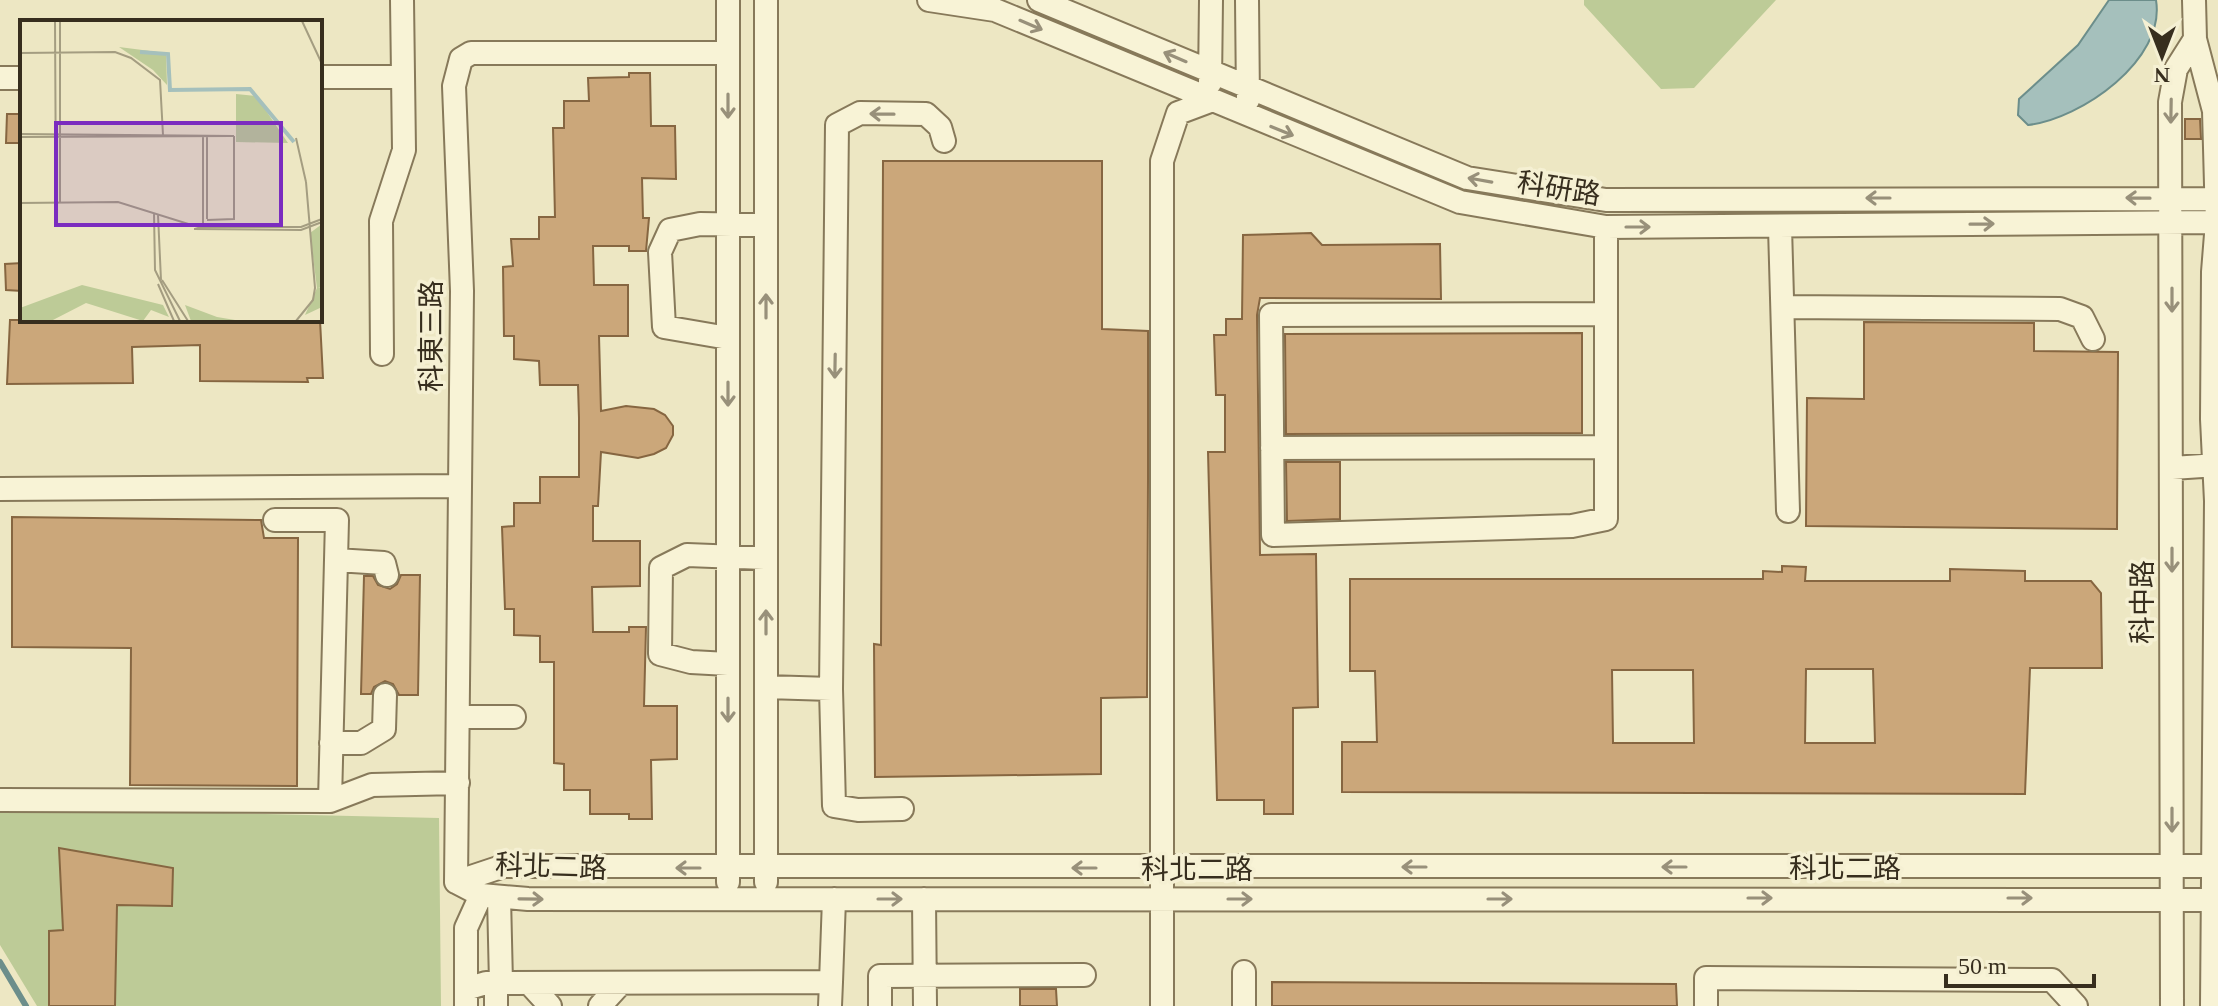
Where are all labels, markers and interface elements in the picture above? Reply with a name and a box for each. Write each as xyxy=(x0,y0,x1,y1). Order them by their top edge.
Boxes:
north arrow xyxy=(2122,16,2202,96)
one-way arrow xyxy=(1018,19,1043,34)
inset map xyxy=(20,20,322,322)
one-way arrow xyxy=(1164,49,1188,64)
text: N xyxy=(2154,63,2170,88)
one-way arrow xyxy=(720,92,736,119)
one-way arrow xyxy=(2163,97,2179,124)
one-way arrow xyxy=(869,106,896,121)
one-way arrow xyxy=(1269,124,1294,139)
street label: 科研路 xyxy=(1515,167,1603,210)
one-way arrow xyxy=(1467,171,1493,186)
one-way arrow xyxy=(2125,190,2152,206)
one-way arrow xyxy=(1865,191,1892,206)
one-way arrow xyxy=(1968,216,1995,232)
one-way arrow xyxy=(1624,219,1651,235)
street label: 科東三路 xyxy=(416,280,447,392)
one-way arrow xyxy=(2164,286,2180,313)
one-way arrow xyxy=(758,293,774,320)
one-way arrow xyxy=(827,352,843,379)
one-way arrow xyxy=(720,380,736,407)
one-way arrow xyxy=(2164,546,2180,573)
street label: 科中路 xyxy=(2127,560,2158,644)
one-way arrow xyxy=(758,609,774,636)
one-way arrow xyxy=(720,696,736,723)
one-way arrow xyxy=(2164,806,2180,833)
street label: 科北二路 xyxy=(494,849,607,884)
street label: 科北二路 xyxy=(1789,853,1901,884)
street label: 科北二路 xyxy=(1141,854,1253,885)
one-way arrow xyxy=(1401,859,1428,875)
one-way arrow xyxy=(1661,859,1688,875)
one-way arrow xyxy=(675,860,702,876)
one-way arrow xyxy=(1071,860,1098,876)
one-way arrow xyxy=(1746,890,1773,906)
one-way arrow xyxy=(2006,890,2033,906)
one-way arrow xyxy=(517,891,544,907)
one-way arrow xyxy=(876,891,903,907)
one-way arrow xyxy=(1226,891,1253,907)
one-way arrow xyxy=(1486,891,1513,907)
scale bar xyxy=(1946,938,2094,988)
text: 50 m xyxy=(1958,953,2007,979)

